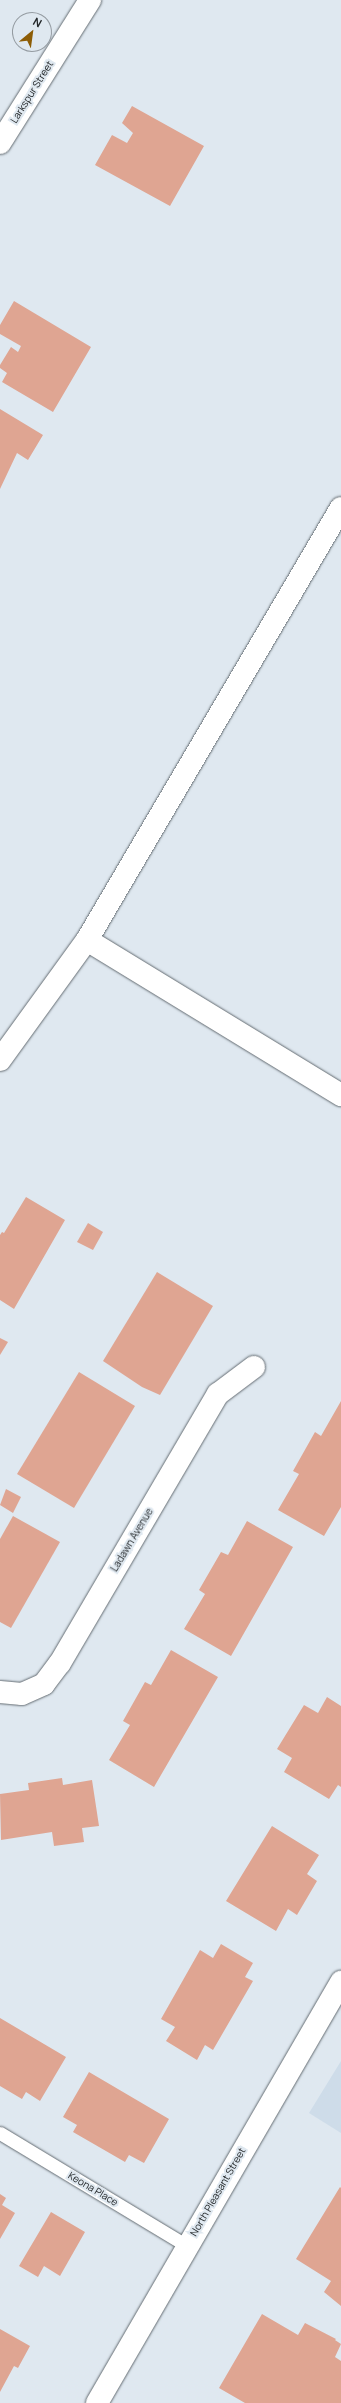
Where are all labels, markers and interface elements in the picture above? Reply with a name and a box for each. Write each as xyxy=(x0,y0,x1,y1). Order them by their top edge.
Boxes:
north arrow xyxy=(12,12,52,52)
text: N xyxy=(30,13,45,30)
street label: Larkspur Street xyxy=(8,59,56,125)
street label: Ladawn Avenue xyxy=(108,1506,156,1574)
street label: North Pleasant Street xyxy=(188,2146,248,2238)
street label: Keona Place xyxy=(66,2169,120,2209)

